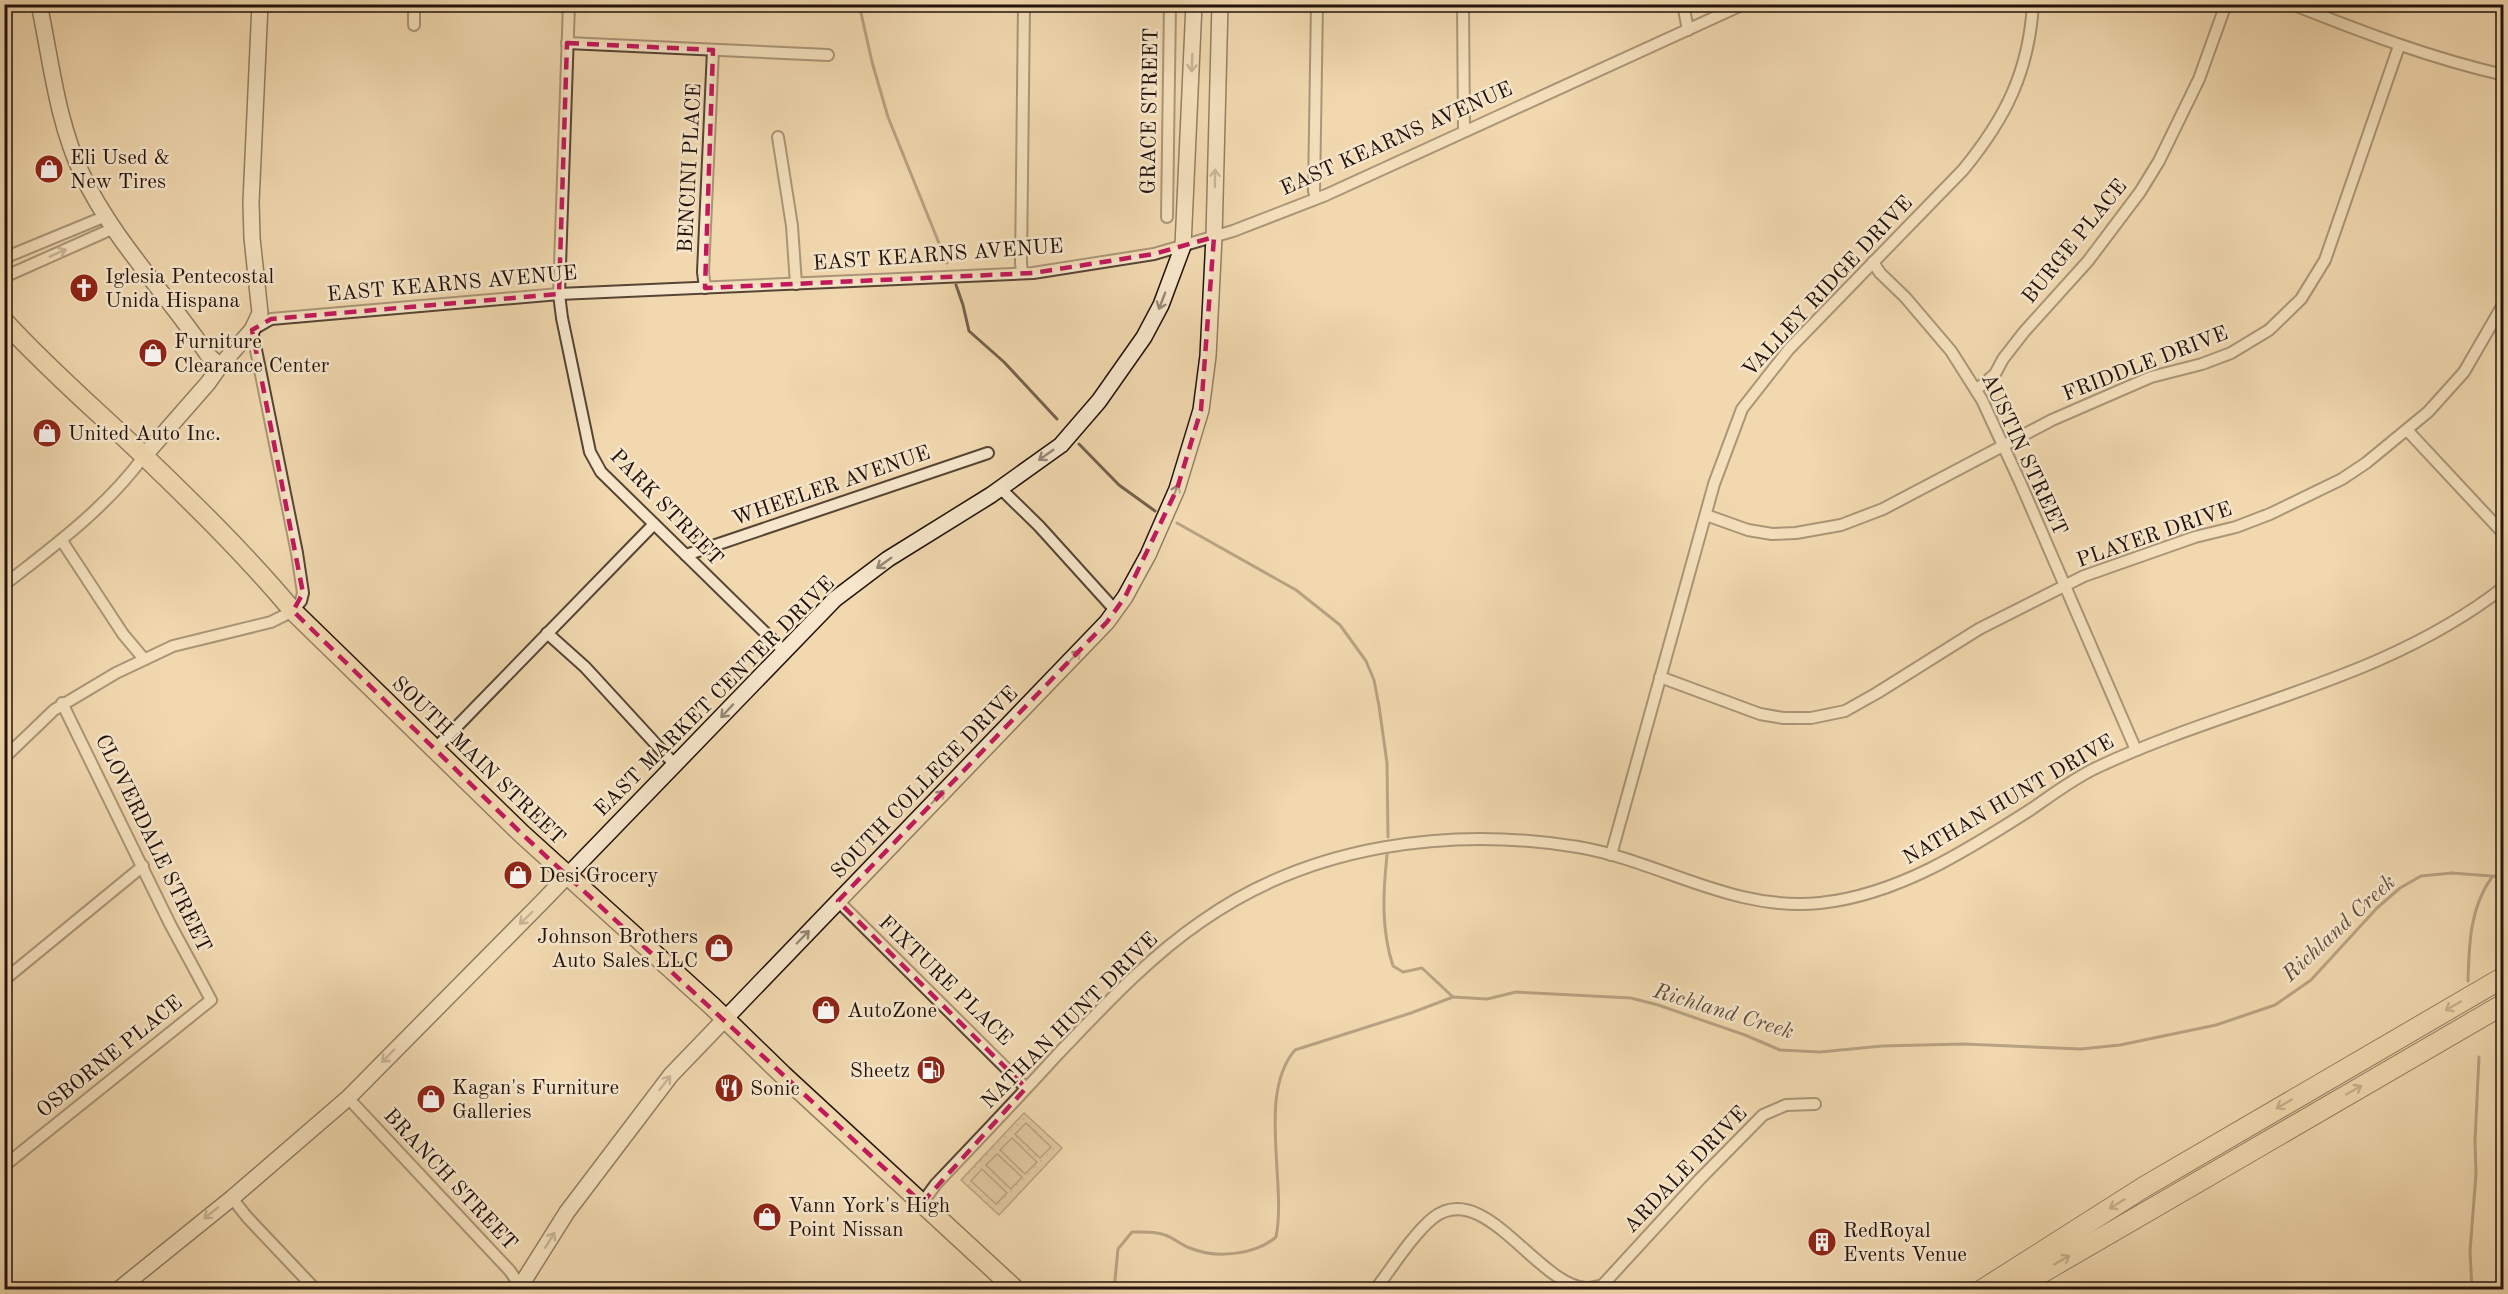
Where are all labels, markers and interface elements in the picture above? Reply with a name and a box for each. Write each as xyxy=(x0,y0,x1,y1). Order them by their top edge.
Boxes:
street label: GRACE STREET xyxy=(1139,28,1162,195)
one-way arrow xyxy=(1186,52,1197,72)
street label: EAST KEARNS AVENUE xyxy=(1278,79,1516,200)
street label: BENCINI PLACE xyxy=(676,83,705,253)
place label: Eli Used & New Tires xyxy=(70,148,170,193)
shop icon: Eli Used & New Tires xyxy=(33,153,65,185)
one-way arrow xyxy=(1209,169,1221,189)
street label: BURGE PLACE xyxy=(2019,176,2131,308)
street label: VALLEY RIDGE DRIVE xyxy=(1739,193,1917,381)
street label: EAST KEARNS AVENUE xyxy=(812,236,1064,275)
one-way arrow xyxy=(48,247,66,258)
street label: EAST KEARNS AVENUE xyxy=(326,263,578,306)
place label: Iglesia Pentecostal Unida Hispana xyxy=(105,267,275,312)
church icon: Iglesia Pentecostal Unida Hispana xyxy=(68,272,100,304)
one-way arrow xyxy=(1156,291,1167,309)
street label: FRIDDLE DRIVE xyxy=(2060,323,2231,406)
place label: Furniture Clearance Center xyxy=(174,332,330,377)
shop icon: Furniture Clearance Center xyxy=(137,337,169,369)
street label: AUSTIN STREET xyxy=(1977,370,2070,539)
shop icon: United Auto Inc. xyxy=(31,417,63,449)
place label: United Auto Inc. xyxy=(68,424,221,445)
street label: WHEELER AVENUE xyxy=(730,443,933,530)
street label: PARK STREET xyxy=(605,446,726,570)
one-way arrow xyxy=(1038,449,1055,462)
one-way arrow xyxy=(1170,484,1181,502)
street label: PLAYER DRIVE xyxy=(2074,499,2235,572)
one-way arrow xyxy=(876,557,892,569)
street label: EAST MARKET CENTER DRIVE xyxy=(591,573,839,821)
one-way arrow xyxy=(1066,650,1080,665)
street label: SOUTH MAIN STREET xyxy=(387,673,569,849)
street label: SOUTH COLLEGE DRIVE xyxy=(828,683,1022,883)
one-way arrow xyxy=(720,703,734,718)
street label: CLOVERDALE STREET xyxy=(91,731,215,956)
street label: NATHAN HUNT DRIVE xyxy=(1900,731,2118,869)
one-way arrow xyxy=(931,790,945,805)
shop icon: Desi Grocery xyxy=(502,859,534,891)
place label: Desi Grocery xyxy=(539,866,658,887)
water label: Richland Creek xyxy=(2278,871,2400,987)
one-way arrow xyxy=(518,911,533,925)
street label: FIXTURE PLACE xyxy=(874,912,1016,1050)
place label: Johnson Brothers Auto Sales LLC xyxy=(537,927,698,972)
street label: NATHAN HUNT DRIVE xyxy=(978,929,1162,1113)
one-way arrow xyxy=(795,930,810,945)
shop icon: Johnson Brothers Auto Sales LLC xyxy=(703,932,735,964)
water label: Richland Creek xyxy=(1650,980,1796,1044)
street label: OSBORNE PLACE xyxy=(33,992,187,1122)
shop icon: AutoZone xyxy=(810,994,842,1026)
place label: AutoZone xyxy=(847,1001,937,1022)
one-way arrow xyxy=(2445,1001,2462,1013)
one-way arrow xyxy=(381,1049,396,1064)
fuel station icon: Sheetz xyxy=(915,1054,947,1086)
place label: Sheetz xyxy=(850,1061,910,1082)
restaurant icon: Sonic xyxy=(713,1072,745,1104)
one-way arrow xyxy=(659,1075,672,1091)
place label: Kagan's Furniture Galleries xyxy=(452,1078,619,1123)
place label: Sonic xyxy=(750,1079,800,1100)
shop icon: Kagan's Furniture Galleries xyxy=(415,1083,447,1115)
one-way arrow xyxy=(2345,1084,2362,1096)
one-way arrow xyxy=(2276,1098,2293,1110)
street label: ARDALE DRIVE xyxy=(1621,1103,1752,1237)
street label: BRANCH STREET xyxy=(379,1105,521,1255)
place label: Vann York's High Point Nissan xyxy=(788,1196,950,1241)
one-way arrow xyxy=(2109,1199,2126,1211)
shop icon: Vann York's High Point Nissan xyxy=(751,1201,783,1233)
one-way arrow xyxy=(203,1207,219,1220)
place label: RedRoyal Events Venue xyxy=(1843,1221,1967,1266)
building icon: RedRoyal Events Venue xyxy=(1806,1226,1838,1258)
one-way arrow xyxy=(544,1232,556,1249)
one-way arrow xyxy=(2053,1253,2070,1265)

